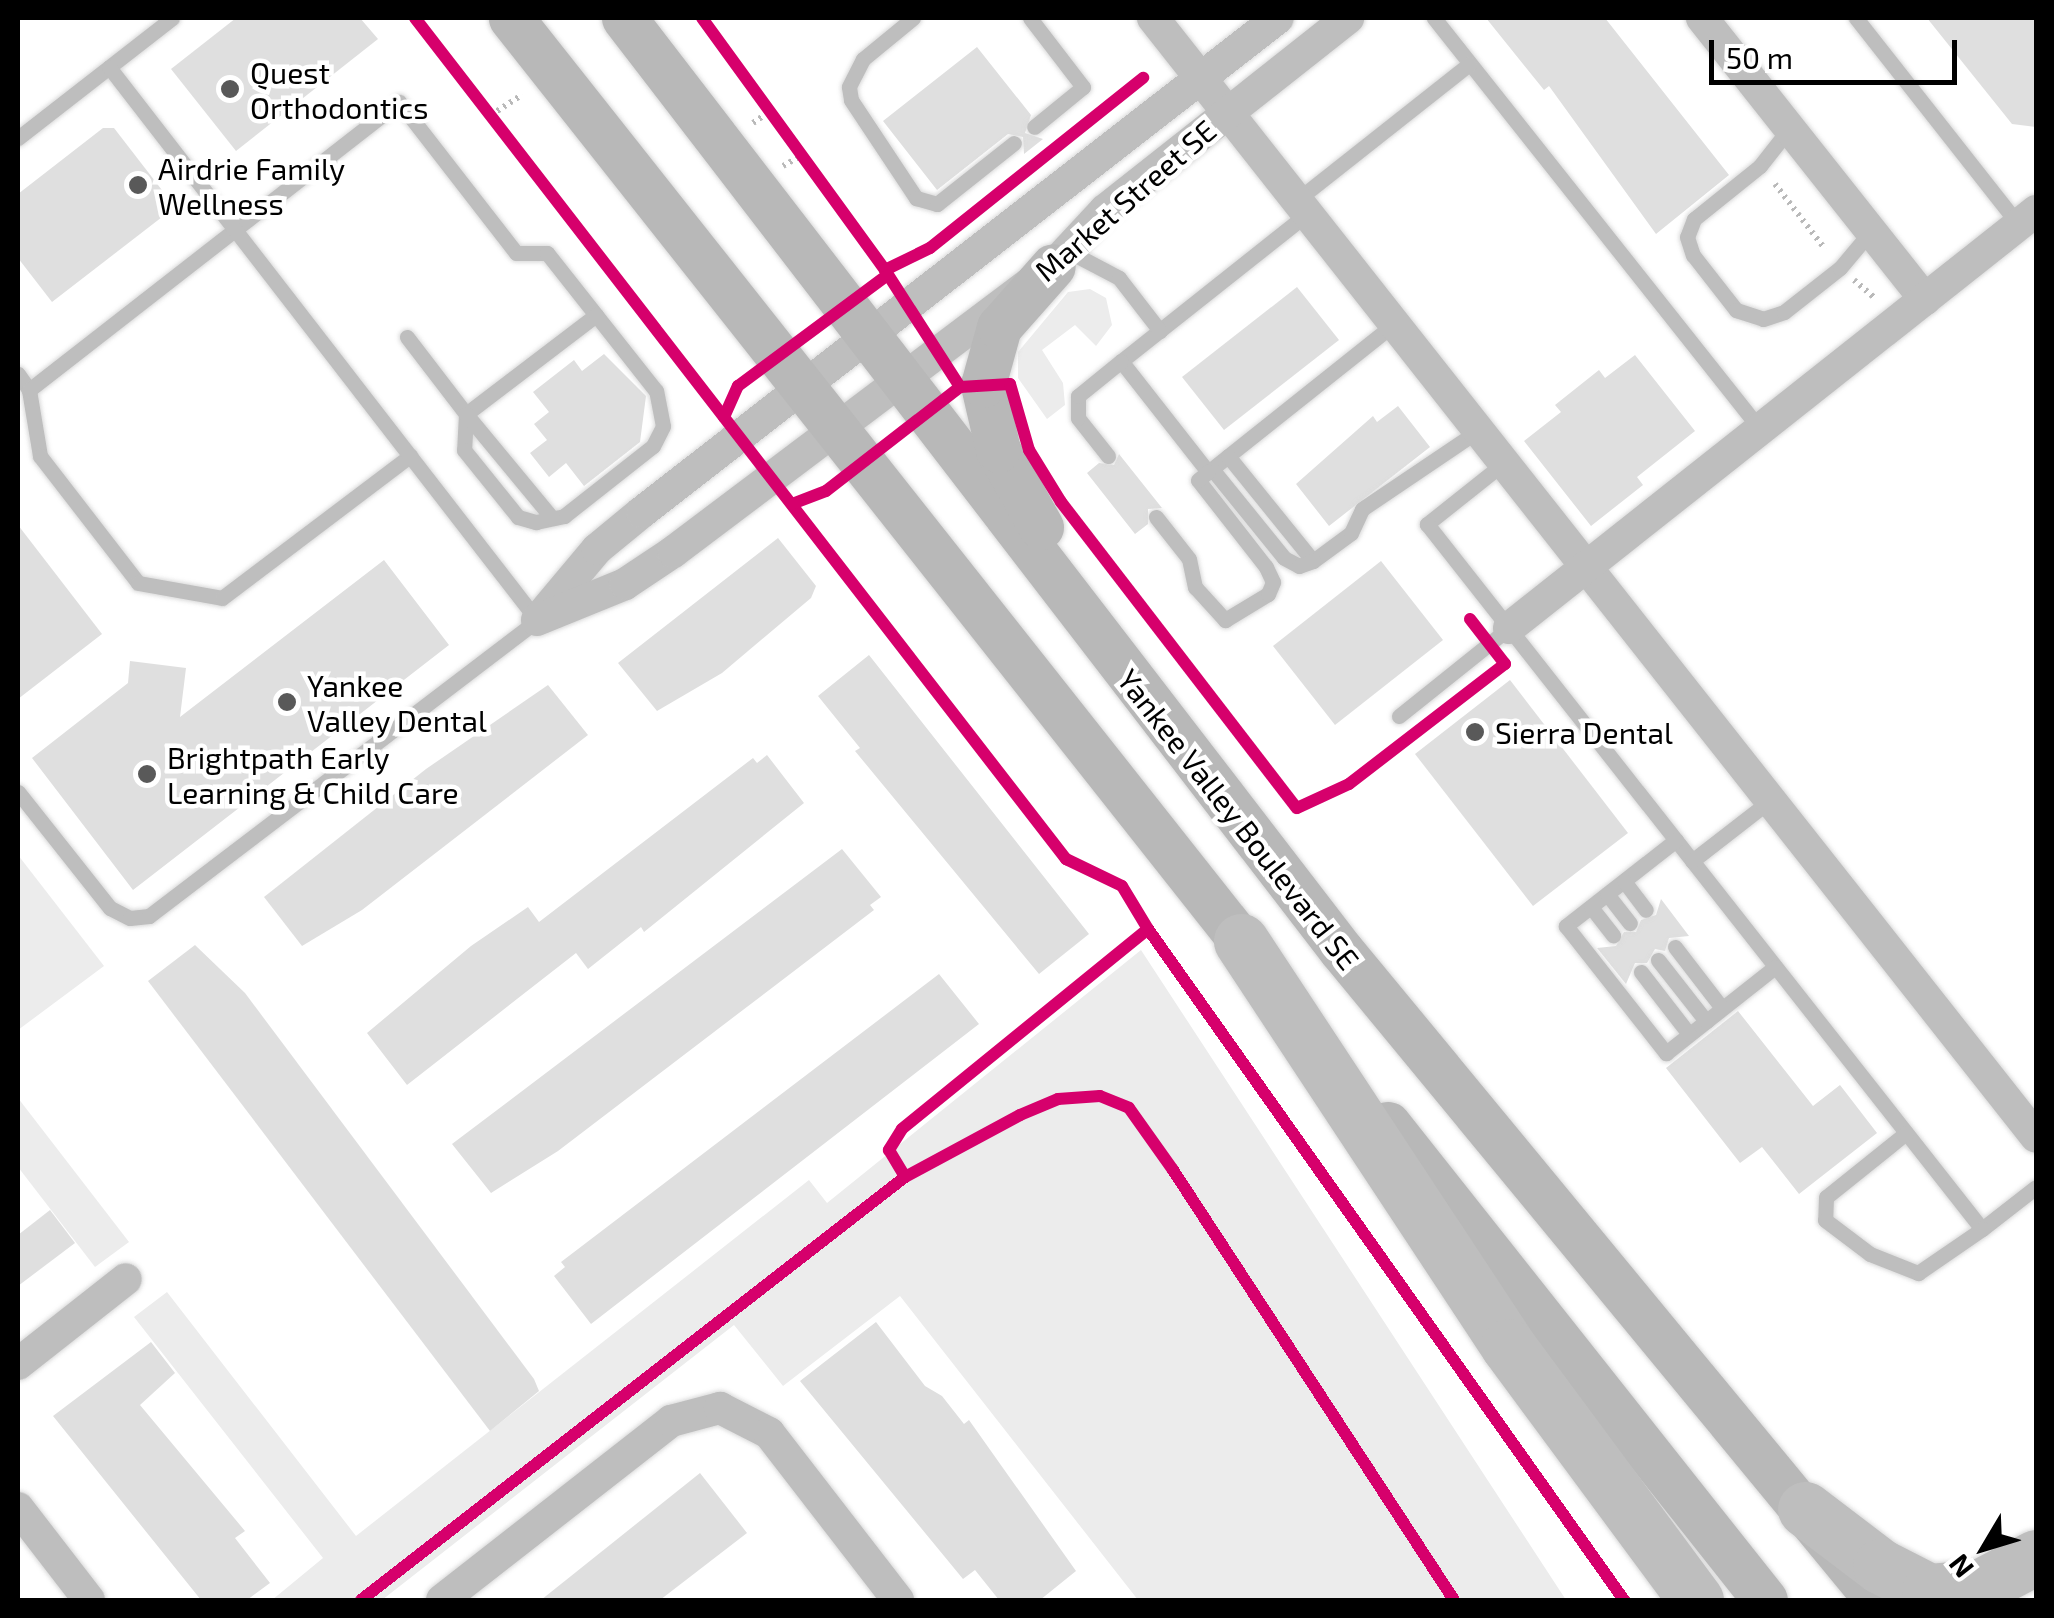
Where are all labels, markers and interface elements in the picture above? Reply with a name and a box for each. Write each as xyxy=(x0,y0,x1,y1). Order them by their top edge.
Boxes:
scale bar xyxy=(1714,20,1962,82)
text: 50 m xyxy=(1726,39,1793,75)
place label: Quest Orthodontics xyxy=(250,54,428,124)
marker: Quest Orthodontics xyxy=(219,78,241,100)
street label: Market Street SE xyxy=(1027,112,1223,288)
place label: Airdrie Family Wellness xyxy=(158,150,345,220)
marker: Airdrie Family Wellness xyxy=(127,174,149,196)
street label: Yankee Valley Boulevard SE xyxy=(1110,661,1368,977)
place label: Yankee Valley Dental xyxy=(307,667,488,738)
marker: Yankee Valley Dental xyxy=(276,691,298,713)
place label: Sierra Dental xyxy=(1495,714,1673,750)
marker: Sierra Dental xyxy=(1464,721,1486,743)
place label: Brightpath Early Learning & Child Care xyxy=(167,739,459,810)
marker: Brightpath Early Learning & Child Care xyxy=(136,763,158,785)
north arrow xyxy=(1934,1498,2034,1598)
text: N xyxy=(1941,1548,1980,1585)

